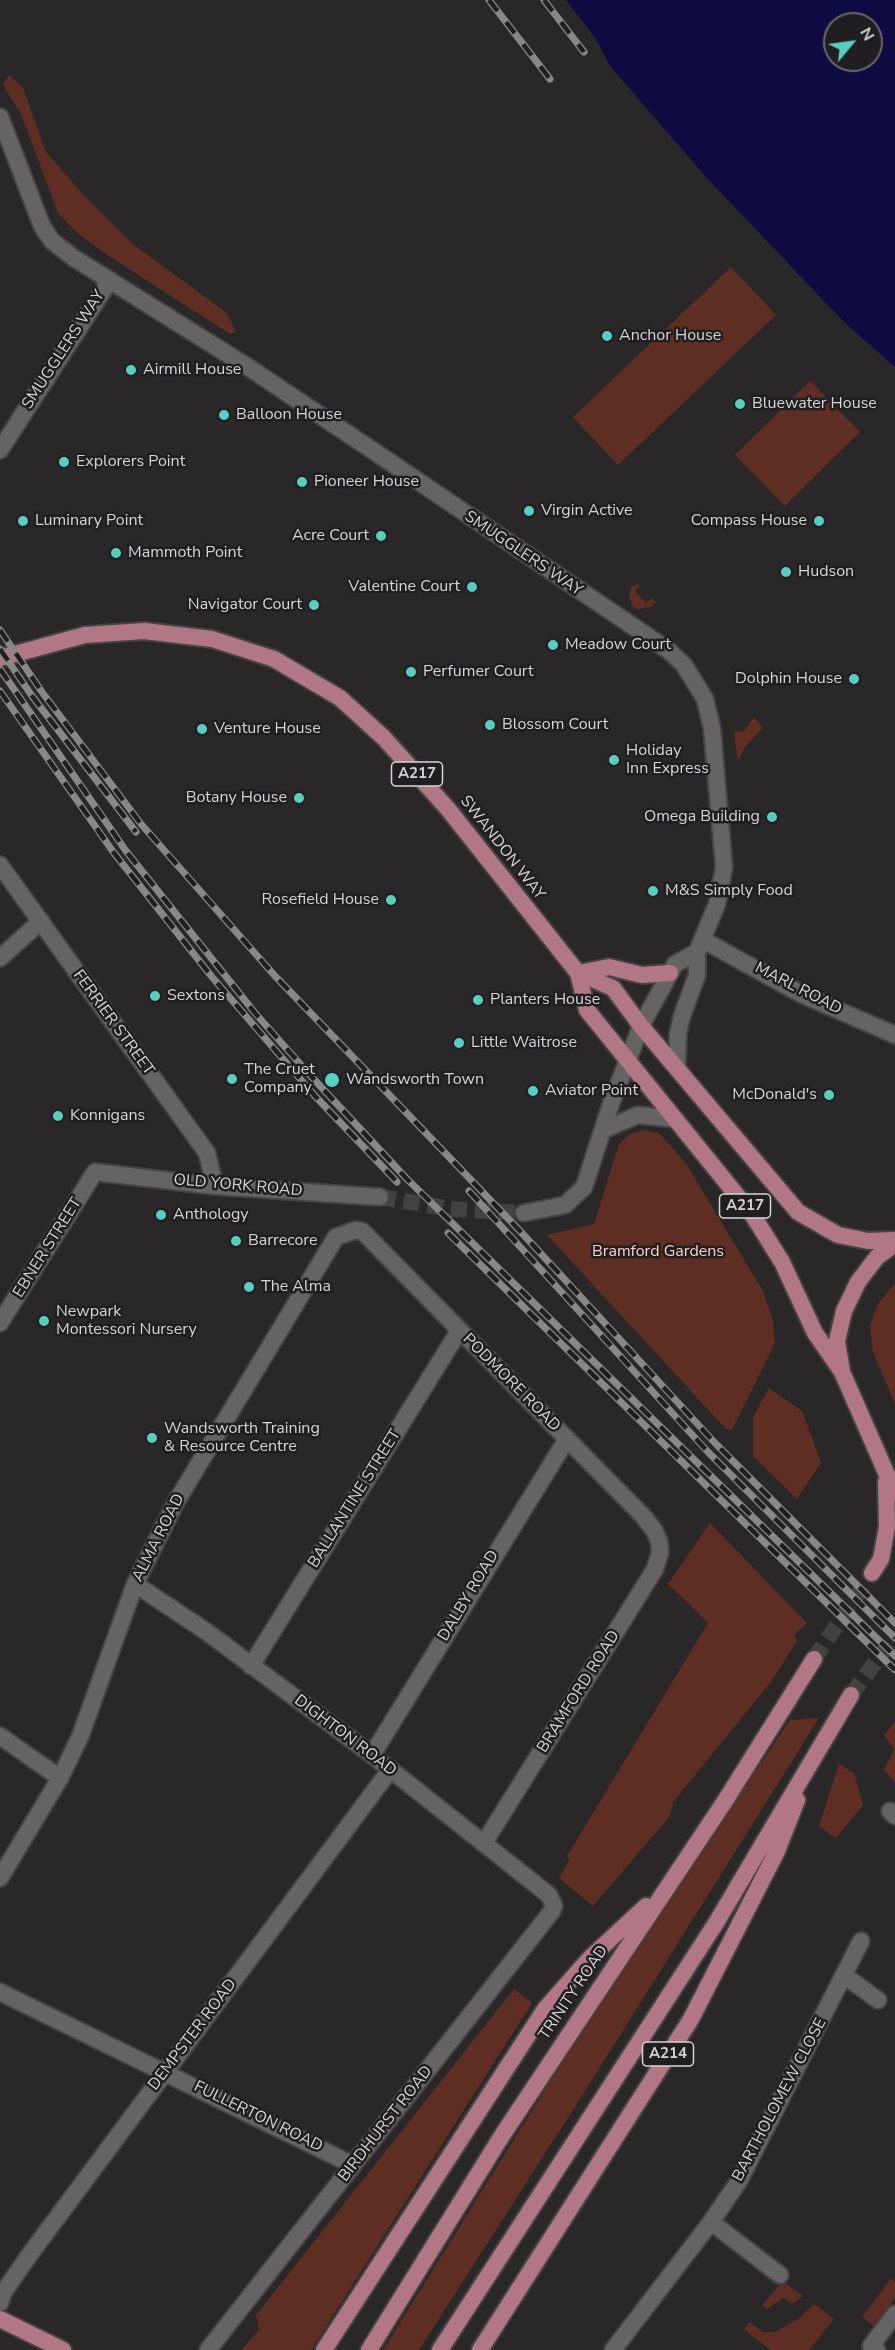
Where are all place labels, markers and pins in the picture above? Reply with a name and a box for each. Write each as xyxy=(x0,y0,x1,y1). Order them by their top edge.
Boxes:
place label: Anchor House xyxy=(619,326,721,346)
marker: Anchor House xyxy=(600,329,614,343)
place label: Airmill House xyxy=(143,360,241,380)
marker: Airmill House xyxy=(124,363,138,377)
place label: Bluewater House xyxy=(752,394,877,414)
marker: Bluewater House xyxy=(733,397,747,411)
place label: Balloon House xyxy=(236,405,342,425)
marker: Balloon House xyxy=(217,408,231,422)
place label: Explorers Point xyxy=(76,452,185,472)
marker: Explorers Point xyxy=(57,455,71,469)
place label: Pioneer House xyxy=(314,472,419,492)
marker: Pioneer House xyxy=(295,475,309,489)
place label: Virgin Active xyxy=(541,501,633,521)
marker: Virgin Active xyxy=(522,504,536,518)
place label: Luminary Point xyxy=(35,511,143,531)
place label: Compass House xyxy=(691,511,807,531)
marker: Luminary Point xyxy=(16,514,30,528)
marker: Compass House xyxy=(812,514,826,528)
place label: Acre Court xyxy=(292,526,369,546)
marker: Acre Court xyxy=(374,529,388,543)
place label: Mammoth Point xyxy=(128,543,242,563)
marker: Mammoth Point xyxy=(109,546,123,560)
place label: Hudson xyxy=(798,562,854,582)
marker: Hudson xyxy=(779,565,793,579)
place label: Valentine Court xyxy=(348,577,460,597)
marker: Valentine Court xyxy=(465,580,479,594)
place label: Navigator Court xyxy=(188,595,302,615)
marker: Navigator Court xyxy=(307,598,321,612)
place label: Meadow Court xyxy=(565,635,671,655)
marker: Meadow Court xyxy=(546,638,560,652)
place label: Perfumer Court xyxy=(423,662,534,682)
marker: Perfumer Court xyxy=(404,665,418,679)
place label: Dolphin House xyxy=(735,669,842,689)
marker: Dolphin House xyxy=(847,672,861,686)
place label: Blossom Court xyxy=(502,715,608,735)
marker: Blossom Court xyxy=(483,718,497,732)
place label: Venture House xyxy=(214,719,321,739)
marker: Venture House xyxy=(195,722,209,736)
place label: Holiday Inn Express xyxy=(626,741,709,779)
marker: Holiday Inn Express xyxy=(607,753,621,767)
place label: Botany House xyxy=(186,788,287,808)
marker: Botany House xyxy=(292,791,306,805)
place label: Omega Building xyxy=(644,807,760,827)
marker: Omega Building xyxy=(765,810,779,824)
place label: M&S Simply Food xyxy=(665,881,793,901)
marker: M&S Simply Food xyxy=(646,884,660,898)
place label: Rosefield House xyxy=(262,890,379,910)
marker: Rosefield House xyxy=(384,893,398,907)
place label: Sextons xyxy=(167,986,225,1006)
marker: Sextons xyxy=(148,989,162,1003)
place label: Planters House xyxy=(490,990,600,1010)
marker: Planters House xyxy=(471,993,485,1007)
place label: Little Waitrose xyxy=(471,1033,577,1053)
marker: Little Waitrose xyxy=(452,1036,466,1050)
place label: The Cruet Company xyxy=(244,1060,315,1098)
place label: Wandsworth Town xyxy=(346,1070,484,1090)
marker: Wandsworth Town xyxy=(323,1071,341,1089)
marker: The Cruet Company xyxy=(225,1072,239,1086)
place label: Aviator Point xyxy=(545,1081,638,1101)
marker: Aviator Point xyxy=(526,1084,540,1098)
place label: McDonald's xyxy=(732,1085,817,1105)
marker: McDonald's xyxy=(822,1088,836,1102)
place label: Konnigans xyxy=(70,1106,145,1126)
marker: Konnigans xyxy=(51,1109,65,1123)
place label: Anthology xyxy=(173,1205,248,1225)
marker: Anthology xyxy=(154,1208,168,1222)
place label: Barrecore xyxy=(248,1231,317,1251)
marker: Barrecore xyxy=(229,1234,243,1248)
place label: The Alma xyxy=(261,1277,331,1297)
marker: The Alma xyxy=(242,1280,256,1294)
place label: Newpark Montessori Nursery xyxy=(56,1302,197,1340)
marker: Newpark Montessori Nursery xyxy=(37,1314,51,1328)
place label: Wandsworth Training & Resource Centre xyxy=(164,1419,320,1457)
marker: Wandsworth Training & Resource Centre xyxy=(145,1431,159,1445)

